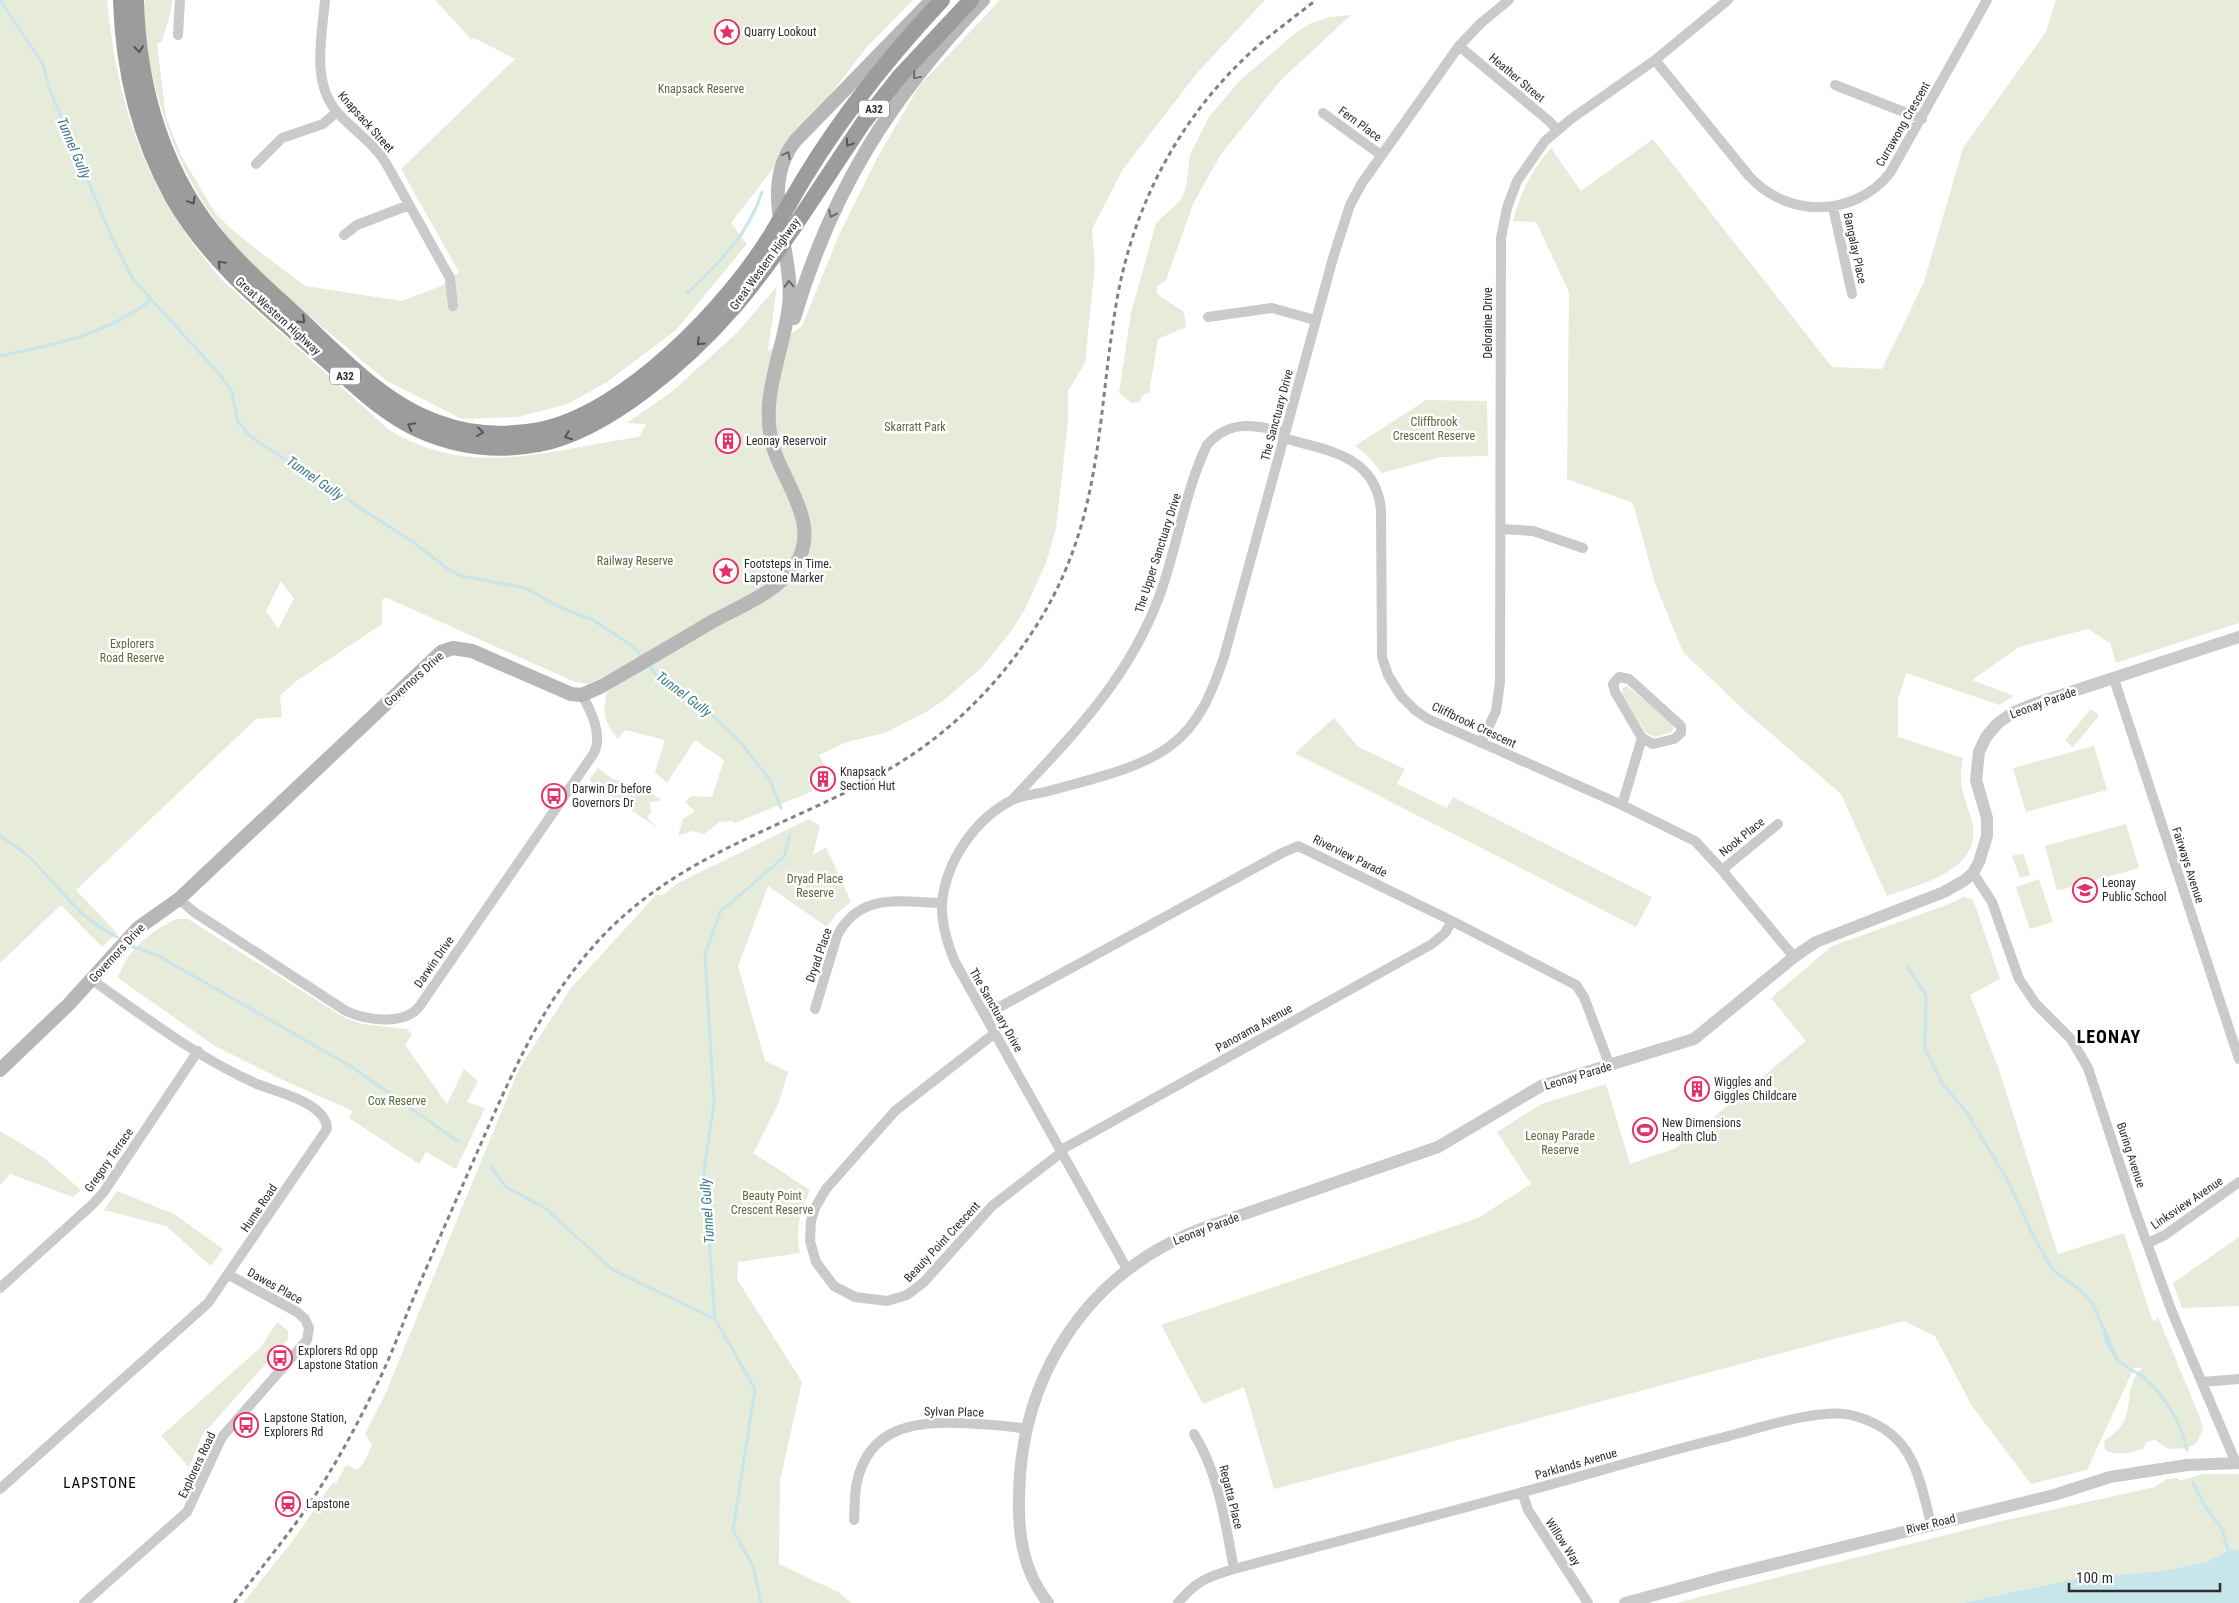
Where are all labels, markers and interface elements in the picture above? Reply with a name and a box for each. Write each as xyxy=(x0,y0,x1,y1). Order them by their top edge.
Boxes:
place icon: Quarry Lookout xyxy=(714,19,740,45)
place label: Quarry Lookout xyxy=(744,25,817,39)
one-way arrow xyxy=(133,44,143,53)
street label: Heather Street xyxy=(1486,51,1548,106)
one-way arrow xyxy=(913,70,922,79)
street label: Currawong Crescent xyxy=(1873,79,1933,169)
park label: Knapsack Reserve xyxy=(658,82,745,96)
street label: Knapsack Street xyxy=(335,89,397,156)
road number: A32 xyxy=(859,100,889,118)
street label: Fern Place xyxy=(1336,104,1385,145)
water label: Tunnel Gully xyxy=(54,115,94,181)
one-way arrow xyxy=(846,138,855,147)
one-way arrow xyxy=(780,151,790,160)
one-way arrow xyxy=(185,195,195,204)
one-way arrow xyxy=(827,209,838,218)
street label: Bangalay Place xyxy=(1841,211,1869,285)
street label: Great Western Highway xyxy=(727,215,803,313)
one-way arrow xyxy=(218,260,227,269)
street label: Great Western Highway xyxy=(232,274,324,358)
one-way arrow xyxy=(784,280,795,288)
street label: Deloraine Drive xyxy=(1481,287,1495,359)
one-way arrow xyxy=(296,314,305,323)
one-way arrow xyxy=(697,336,706,345)
street label: The Sanctuary Drive xyxy=(1258,367,1296,462)
road number: A32 xyxy=(330,368,360,384)
park label: Cliffbrook Crescent Reserve xyxy=(1393,415,1476,443)
park label: Skarratt Park xyxy=(884,420,946,434)
one-way arrow xyxy=(407,422,416,432)
one-way arrow xyxy=(476,426,484,437)
building icon: Leonay Reservoir xyxy=(715,428,741,454)
one-way arrow xyxy=(564,429,573,440)
place label: Leonay Reservoir xyxy=(746,434,827,448)
water label: Tunnel Gully xyxy=(284,453,347,503)
street label: The Upper Sanctuary Drive xyxy=(1132,491,1184,615)
park label: Railway Reserve xyxy=(597,554,674,568)
place label: Footsteps in Time. Lapstone Marker xyxy=(744,557,832,585)
place icon: Footsteps in Time. Lapstone Marker xyxy=(713,558,739,584)
park label: Explorers Road Reserve xyxy=(100,637,165,665)
street label: Governors Drive xyxy=(381,648,447,709)
water label: Tunnel Gully xyxy=(653,668,715,720)
street label: Leonay Parade xyxy=(2008,684,2078,721)
street label: Cliffbrook Crescent xyxy=(1430,699,1519,751)
place label: Knapsack Section Hut xyxy=(840,765,896,793)
building icon: Knapsack Section Hut xyxy=(810,766,836,792)
place label: Darwin Dr before Governors Dr xyxy=(572,782,652,810)
bus stop icon: Darwin Dr before Governors Dr xyxy=(541,783,567,809)
street label: Nook Place xyxy=(1717,814,1768,859)
street label: Fairways Avenue xyxy=(2169,825,2207,905)
street label: Riverview Parade xyxy=(1311,832,1390,880)
park label: Dryad Place Reserve xyxy=(787,872,844,900)
place label: Leonay Public School xyxy=(2102,876,2167,904)
school or university icon: Leonay Public School xyxy=(2072,877,2098,903)
street label: Governors Drive xyxy=(86,921,148,985)
street label: Dryad Place xyxy=(803,926,835,984)
street label: Darwin Drive xyxy=(411,933,457,990)
street label: The Sanctuary Drive xyxy=(966,966,1026,1055)
street label: Panorama Avenue xyxy=(1213,1001,1295,1055)
district label: LEONAY xyxy=(2077,1026,2141,1047)
street label: Leonay Parade xyxy=(1543,1059,1614,1093)
place label: Wiggles and Giggles Childcare xyxy=(1714,1075,1797,1103)
building icon: Wiggles and Giggles Childcare xyxy=(1684,1076,1710,1102)
park label: Cox Reserve xyxy=(368,1094,427,1108)
place label: New Dimensions Health Club xyxy=(1662,1116,1741,1144)
sports icon: New Dimensions Health Club xyxy=(1632,1117,1658,1143)
street label: Buring Avenue xyxy=(2114,1121,2148,1190)
street label: Gregory Terrace xyxy=(82,1125,136,1195)
park label: Leonay Parade Reserve xyxy=(1525,1129,1595,1157)
street label: Linksview Avenue xyxy=(2148,1174,2226,1232)
water label: Tunnel Gully xyxy=(697,1178,717,1244)
street label: Hume Road xyxy=(238,1181,280,1235)
park label: Beauty Point Crescent Reserve xyxy=(731,1189,814,1217)
street label: Beauty Point Crescent xyxy=(901,1199,983,1285)
street label: Leonay Parade xyxy=(1171,1210,1241,1248)
street label: Dawes Place xyxy=(245,1265,305,1307)
place label: Explorers Rd opp Lapstone Station xyxy=(298,1344,378,1372)
bus stop icon: Explorers Rd opp Lapstone Station xyxy=(267,1345,293,1371)
street label: Sylvan Place xyxy=(924,1404,984,1420)
place label: Lapstone Station, Explorers Rd xyxy=(264,1411,347,1439)
bus stop icon: Lapstone Station, Explorers Rd xyxy=(233,1412,259,1438)
street label: Explorers Road xyxy=(176,1430,218,1500)
street label: Parklands Avenue xyxy=(1533,1446,1619,1482)
street label: Regatta Place xyxy=(1216,1463,1246,1531)
district label: LAPSTONE xyxy=(63,1474,137,1492)
station icon: Lapstone xyxy=(275,1491,301,1517)
place label: Lapstone xyxy=(306,1497,350,1511)
street label: River Road xyxy=(1905,1511,1957,1537)
street label: Willow Way xyxy=(1543,1516,1583,1568)
scale bar xyxy=(2069,1560,2220,1592)
text: 100 m xyxy=(2076,1569,2113,1587)

